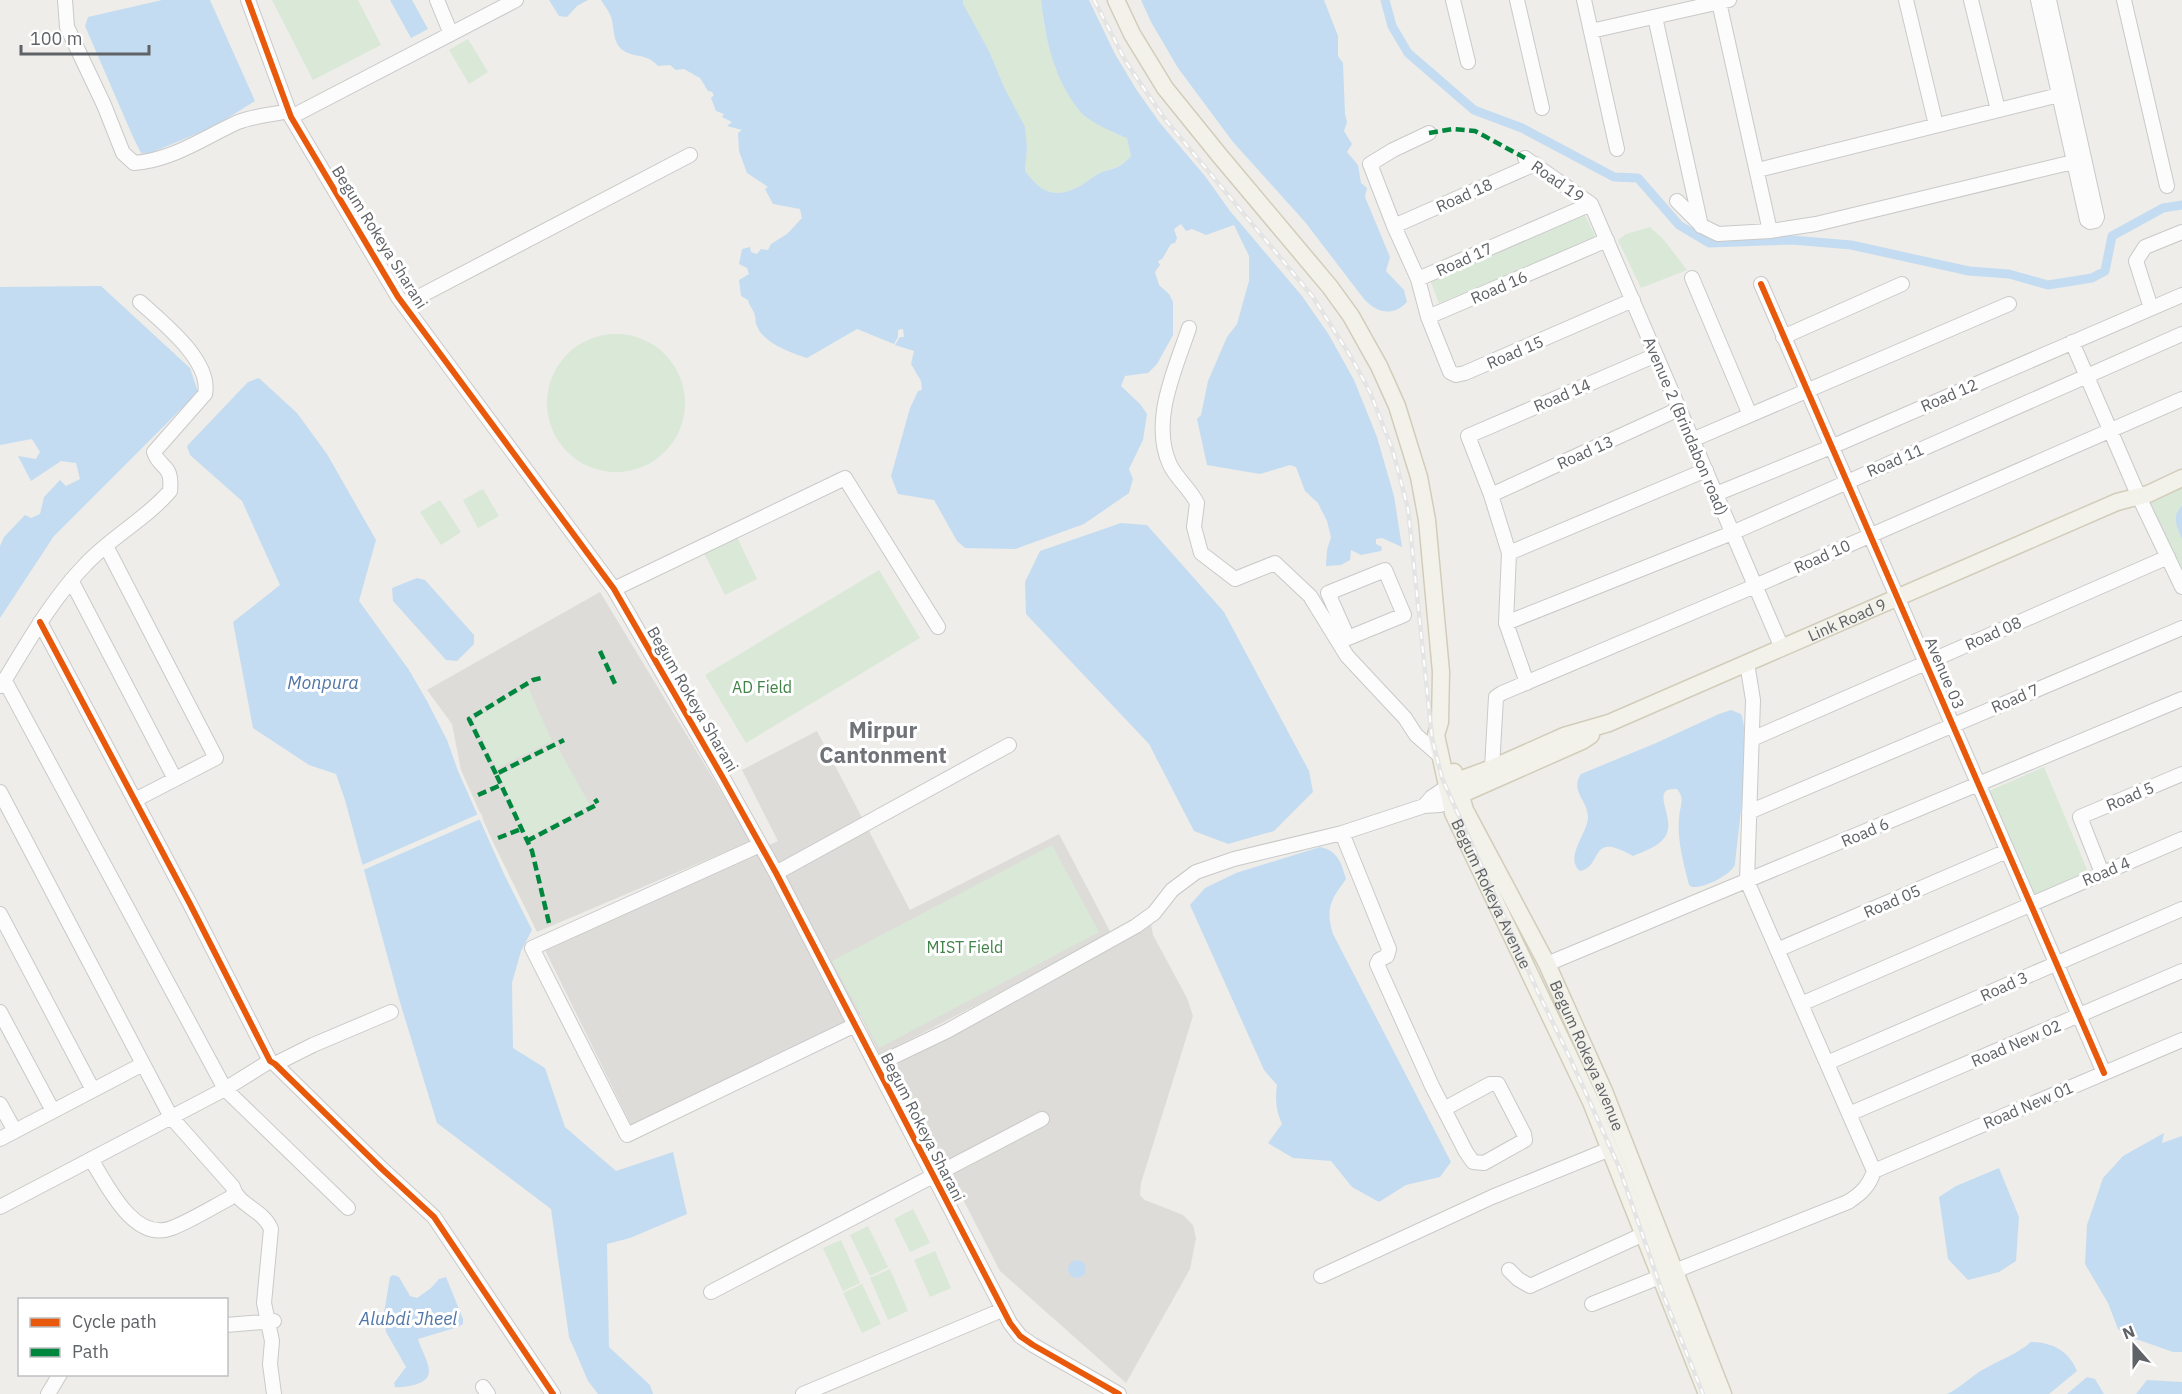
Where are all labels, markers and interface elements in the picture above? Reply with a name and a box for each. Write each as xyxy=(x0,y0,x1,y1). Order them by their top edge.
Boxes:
scale bar xyxy=(21,18,148,56)
text: 100 m xyxy=(30,27,82,50)
street label: Road 19 xyxy=(1528,156,1588,206)
street label: Begum Rokeya Sharani xyxy=(328,162,432,312)
street label: Road 18 xyxy=(1433,174,1495,216)
street label: Road 17 xyxy=(1433,238,1495,280)
street label: Road 16 xyxy=(1468,266,1530,308)
street label: Road 15 xyxy=(1484,331,1546,373)
street label: Avenue 2 (Brindabon road) xyxy=(1639,334,1733,518)
street label: Road 14 xyxy=(1531,374,1593,416)
street label: Road 12 xyxy=(1918,374,1980,416)
street label: Road 13 xyxy=(1554,431,1616,473)
street label: Road 11 xyxy=(1864,439,1926,481)
street label: Road 10 xyxy=(1791,535,1853,577)
street label: Link Road 9 xyxy=(1805,594,1889,645)
street label: Road 08 xyxy=(1962,612,2024,654)
street label: Begum Rokeya Sharani xyxy=(643,623,743,775)
street label: Avenue 03 xyxy=(1921,634,1969,712)
water label: Monpura xyxy=(287,671,359,694)
park label: AD Field xyxy=(732,677,792,697)
street label: Road 7 xyxy=(1988,679,2042,717)
district label: Mirpur Cantonment xyxy=(819,715,947,769)
street label: Road 5 xyxy=(2103,777,2157,815)
street label: Road 6 xyxy=(1838,813,1892,851)
street label: Begum Rokeya Avenue xyxy=(1447,815,1536,972)
street label: Road 4 xyxy=(2079,852,2133,890)
street label: Road 05 xyxy=(1861,880,1923,922)
park label: MIST Field xyxy=(927,937,1003,957)
street label: Road 3 xyxy=(1977,967,2031,1005)
street label: Begum Rokeya avenue xyxy=(1546,977,1629,1134)
street label: Road New 02 xyxy=(1968,1015,2064,1071)
street label: Begum Rokeya Sharani xyxy=(877,1049,969,1205)
street label: Road New 01 xyxy=(1980,1077,2076,1133)
legend xyxy=(18,1298,228,1376)
water label: Alubdi Jheel xyxy=(358,1307,457,1330)
text: Cycle path xyxy=(72,1310,157,1333)
north arrow xyxy=(2104,1316,2164,1376)
text: N xyxy=(2120,1321,2138,1343)
text: Path xyxy=(72,1340,109,1363)

